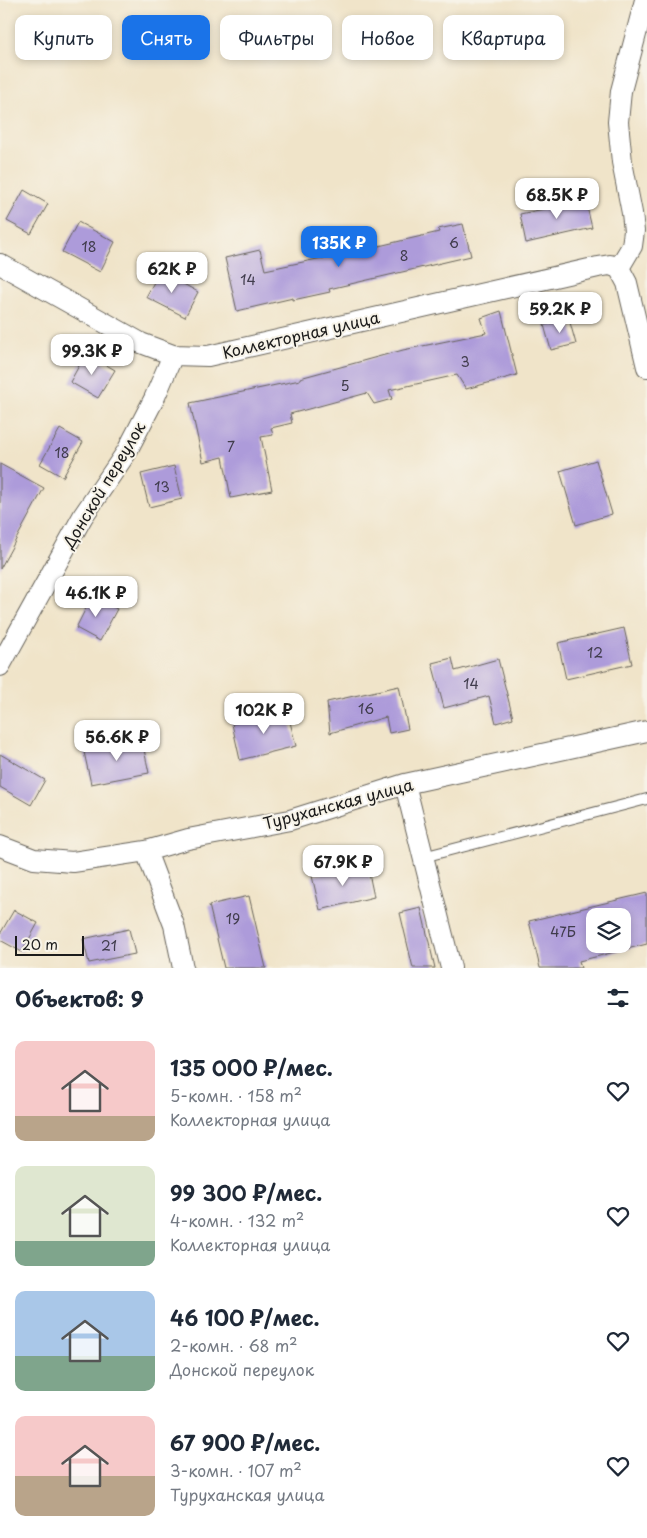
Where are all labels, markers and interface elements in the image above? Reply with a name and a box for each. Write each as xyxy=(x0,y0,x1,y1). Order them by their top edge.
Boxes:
chip: Купить xyxy=(15,15,112,60)
chip: Снять xyxy=(122,15,210,60)
chip: Фильтры xyxy=(220,15,332,60)
chip: Новое xyxy=(342,15,433,60)
chip: Квартира xyxy=(443,15,564,60)
pin: 68.5K ₽ xyxy=(511,178,603,220)
text: 68.5K ₽ xyxy=(526,182,588,206)
pin: 135K ₽ xyxy=(298,226,380,268)
text: 135K ₽ xyxy=(312,230,366,254)
house number: 6 xyxy=(449,232,459,253)
house number: 18 xyxy=(81,236,97,257)
house number: 8 xyxy=(400,245,408,266)
pin: 62K ₽ xyxy=(137,252,207,294)
text: 62K ₽ xyxy=(148,256,196,280)
house number: 14 xyxy=(240,269,256,290)
pin: 59.2K ₽ xyxy=(514,292,606,334)
text: 59.2K ₽ xyxy=(529,296,591,320)
street label: Коллекторная улица xyxy=(220,304,382,364)
pin: 99.3K ₽ xyxy=(46,334,138,376)
text: 99.3K ₽ xyxy=(62,338,122,362)
house number: 3 xyxy=(460,351,470,372)
house number: 5 xyxy=(340,375,350,396)
street label: Донской переулок xyxy=(55,416,151,553)
house number: 7 xyxy=(227,436,235,457)
house number: 18 xyxy=(54,442,70,463)
house number: 13 xyxy=(154,476,170,497)
pin: 46.1K ₽ xyxy=(50,576,142,618)
text: 46.1K ₽ xyxy=(66,580,126,604)
house number: 12 xyxy=(587,642,603,663)
house number: 14 xyxy=(463,673,479,694)
pin: 102K ₽ xyxy=(223,692,305,735)
text: 102K ₽ xyxy=(235,697,293,721)
house number: 16 xyxy=(358,698,374,719)
pin: 56.6K ₽ xyxy=(71,720,163,762)
text: 56.6K ₽ xyxy=(85,724,149,748)
street label: Туруханская улица xyxy=(260,771,415,835)
pin: 67.9K ₽ xyxy=(297,844,389,887)
text: 67.9K ₽ xyxy=(314,849,372,873)
house number: 19 xyxy=(226,908,240,929)
map controls xyxy=(586,908,631,953)
button: layers xyxy=(586,908,631,953)
house number: 47Б xyxy=(550,921,576,942)
scale bar xyxy=(15,933,84,956)
text: 20 m xyxy=(22,934,58,955)
house number: 21 xyxy=(101,935,117,956)
text: Объектов: 9 xyxy=(15,982,144,1014)
icon: filters xyxy=(604,984,632,1012)
text: 135 000 ₽/мес. xyxy=(170,1051,333,1083)
icon: home xyxy=(55,1061,115,1121)
icon: heart xyxy=(604,1077,632,1105)
text: 5-комн. · 158 m² xyxy=(170,1083,302,1107)
text: Коллекторная улица xyxy=(170,1107,330,1131)
text: 99 300 ₽/мес. xyxy=(170,1176,322,1208)
icon: home xyxy=(55,1186,115,1246)
icon: heart xyxy=(604,1202,632,1230)
text: 4-комн. · 132 m² xyxy=(170,1208,304,1232)
text: Коллекторная улица xyxy=(170,1232,330,1256)
text: 46 100 ₽/мес. xyxy=(170,1301,320,1333)
icon: home xyxy=(55,1311,115,1371)
icon: heart xyxy=(604,1327,632,1355)
text: 2-комн. · 68 m² xyxy=(170,1333,297,1357)
text: Донской переулок xyxy=(170,1357,314,1381)
text: 67 900 ₽/мес. xyxy=(170,1426,320,1458)
icon: home xyxy=(55,1436,115,1496)
icon: heart xyxy=(604,1452,632,1480)
text: 3-комн. · 107 m² xyxy=(170,1458,302,1482)
text: Туруханская улица xyxy=(170,1482,324,1506)

